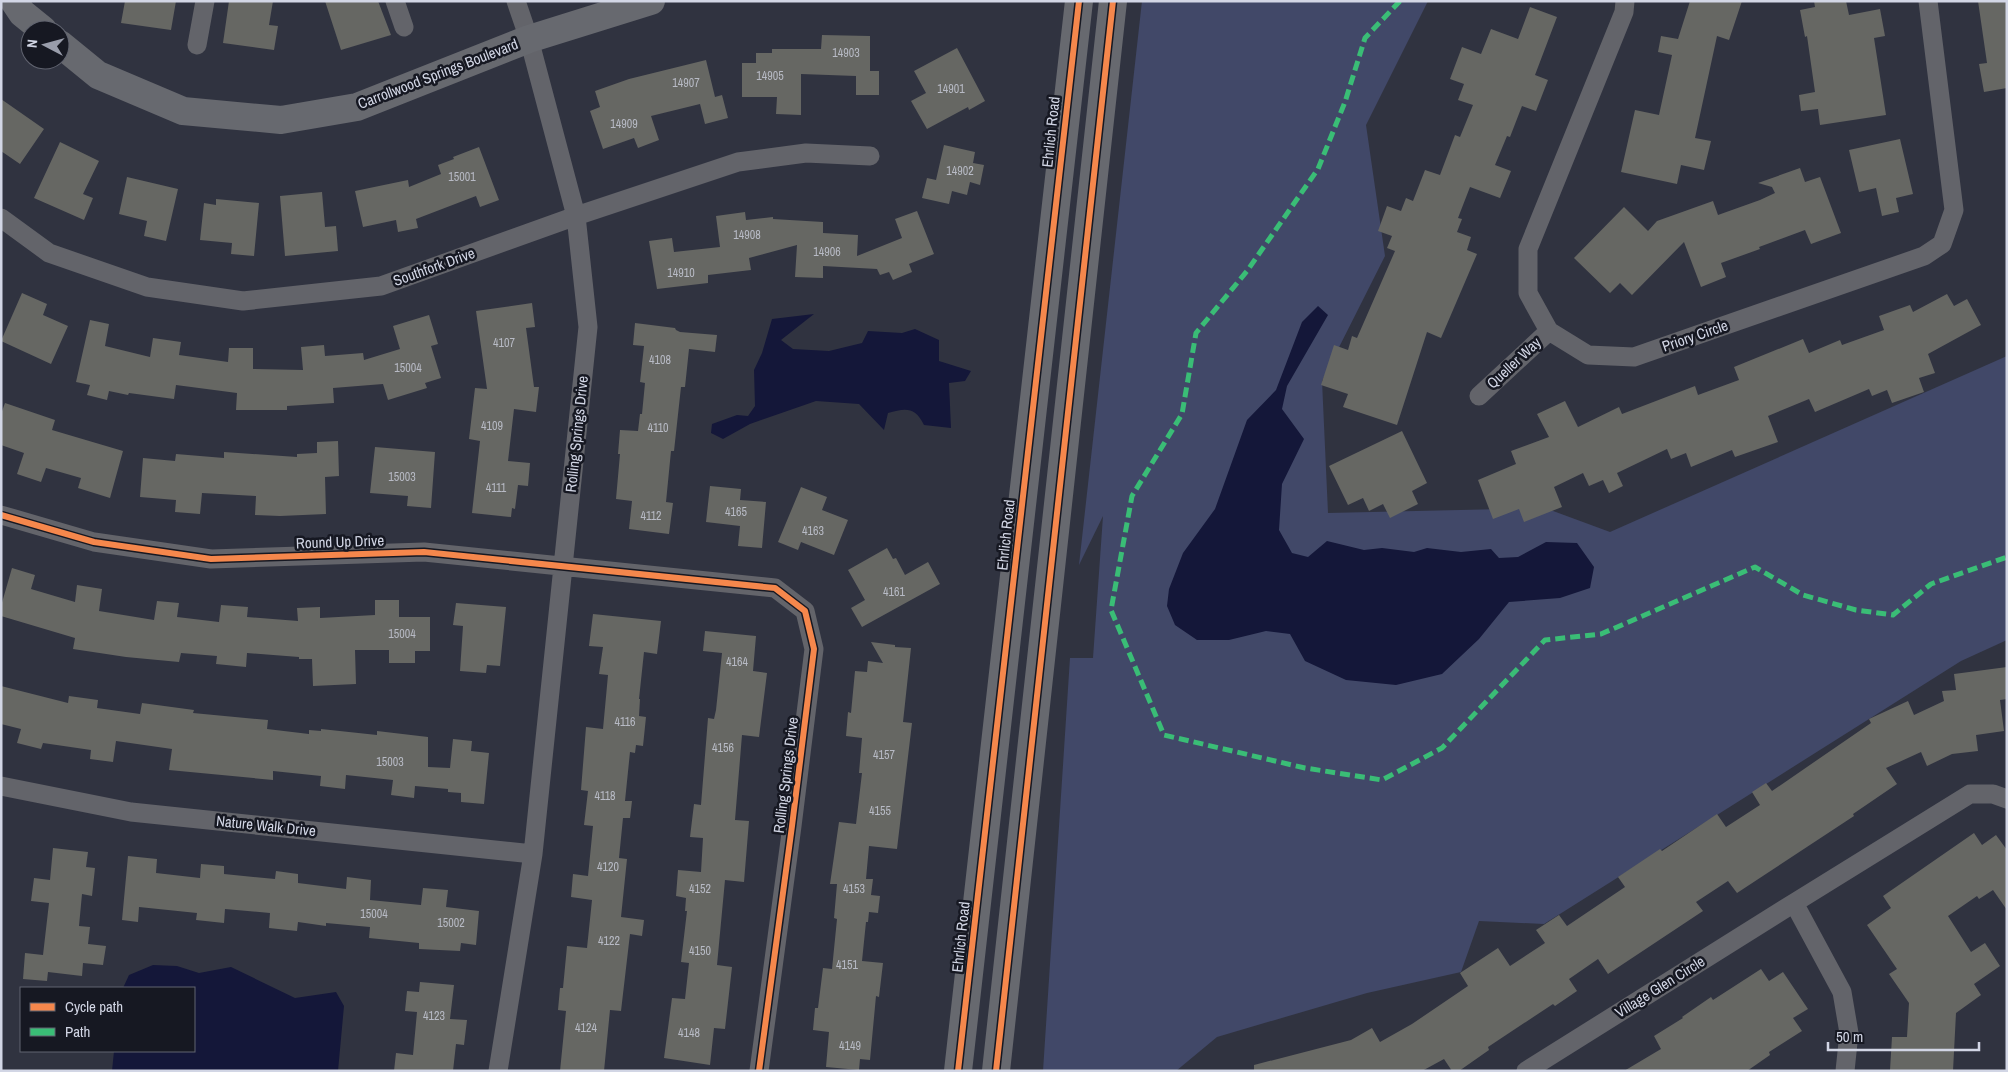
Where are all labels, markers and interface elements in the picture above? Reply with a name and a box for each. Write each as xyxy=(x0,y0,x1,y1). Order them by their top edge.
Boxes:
north arrow xyxy=(20,20,70,70)
street label: Carrollwood Springs Boulevard xyxy=(355,33,521,114)
text: N xyxy=(23,39,41,49)
house number: 14903 xyxy=(832,45,860,61)
house number: 14905 xyxy=(756,68,784,84)
house number: 14907 xyxy=(672,75,700,91)
house number: 14901 xyxy=(937,81,965,97)
street label: Ehrlich Road xyxy=(1036,95,1065,168)
house number: 14909 xyxy=(610,116,638,132)
house number: 14902 xyxy=(946,163,974,179)
house number: 15001 xyxy=(448,169,476,185)
house number: 14908 xyxy=(733,227,761,243)
street label: Southfork Drive xyxy=(390,242,478,291)
house number: 14906 xyxy=(813,244,841,260)
house number: 14910 xyxy=(667,265,695,281)
street label: Priory Circle xyxy=(1659,314,1731,357)
street label: Queller Way xyxy=(1482,331,1546,393)
house number: 4107 xyxy=(493,335,515,351)
house number: 4108 xyxy=(649,352,671,368)
house number: 15004 xyxy=(394,360,422,376)
street label: Rolling Springs Drive xyxy=(560,375,593,493)
house number: 4109 xyxy=(481,418,503,434)
house number: 4110 xyxy=(647,420,669,436)
house number: 15003 xyxy=(388,469,416,485)
house number: 4111 xyxy=(486,480,507,496)
street label: Ehrlich Road xyxy=(991,498,1020,571)
house number: 4165 xyxy=(725,504,747,520)
house number: 4112 xyxy=(640,508,662,524)
house number: 4163 xyxy=(802,523,824,539)
street label: Round Up Drive xyxy=(296,529,385,554)
house number: 4161 xyxy=(883,584,905,600)
house number: 15004 xyxy=(388,626,416,642)
house number: 4164 xyxy=(726,654,748,670)
house number: 4116 xyxy=(614,714,636,730)
street label: Rolling Springs Drive xyxy=(768,715,803,834)
house number: 4156 xyxy=(712,740,734,756)
house number: 4157 xyxy=(873,747,895,763)
house number: 15003 xyxy=(376,754,404,770)
house number: 4118 xyxy=(594,788,616,804)
house number: 4155 xyxy=(869,803,891,819)
street label: Nature Walk Drive xyxy=(215,810,317,841)
house number: 4120 xyxy=(597,859,619,875)
house number: 4152 xyxy=(689,881,711,897)
house number: 4153 xyxy=(843,881,865,897)
street label: Ehrlich Road xyxy=(946,900,975,973)
house number: 15004 xyxy=(360,906,388,922)
house number: 15002 xyxy=(437,915,465,931)
house number: 4122 xyxy=(598,933,620,949)
house number: 4150 xyxy=(689,943,711,959)
street label: Village Glen Circle xyxy=(1611,950,1709,1023)
house number: 4151 xyxy=(836,957,858,973)
legend xyxy=(20,987,195,1052)
text: Cycle path xyxy=(65,996,123,1017)
house number: 4123 xyxy=(423,1008,445,1024)
house number: 4124 xyxy=(575,1020,597,1036)
scale bar xyxy=(1828,1020,1979,1052)
text: Path xyxy=(65,1021,90,1042)
house number: 4148 xyxy=(678,1025,700,1041)
text: 50 m xyxy=(1836,1026,1863,1047)
house number: 4149 xyxy=(839,1038,861,1054)

